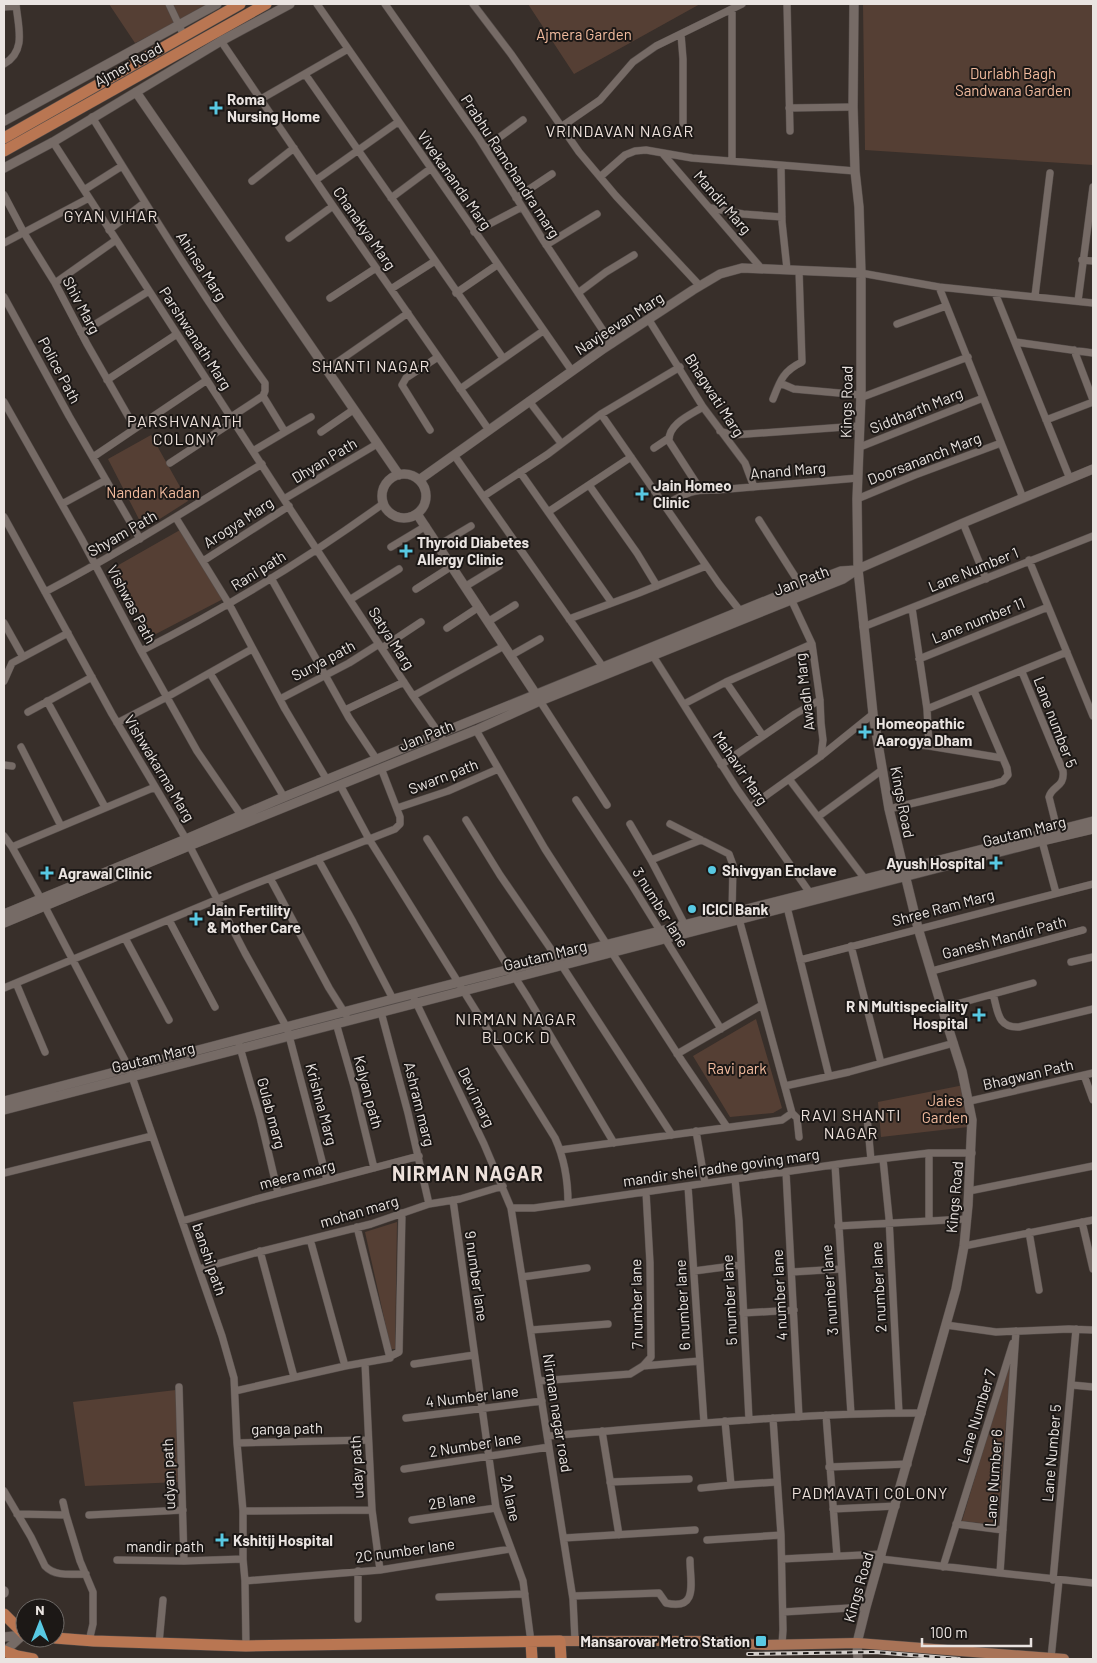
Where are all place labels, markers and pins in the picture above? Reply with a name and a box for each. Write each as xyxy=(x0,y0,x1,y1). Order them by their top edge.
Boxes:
place label: Roma Nursing Home xyxy=(227,90,320,125)
marker: Roma Nursing Home xyxy=(209,101,223,115)
place label: Jain Homeo Clinic xyxy=(653,476,732,511)
marker: Jain Homeo Clinic xyxy=(635,487,649,501)
place label: Thyroid Diabetes Allergy Clinic xyxy=(417,533,530,568)
marker: Thyroid Diabetes Allergy Clinic xyxy=(399,544,413,558)
place label: Homeopathic Aarogya Dham xyxy=(876,714,972,749)
marker: Homeopathic Aarogya Dham xyxy=(858,725,872,739)
place label: Ayush Hospital xyxy=(886,854,985,872)
marker: Ayush Hospital xyxy=(989,856,1003,870)
place label: Shivgyan Enclave xyxy=(722,861,837,879)
place label: Agrawal Clinic xyxy=(58,864,152,882)
marker: Shivgyan Enclave xyxy=(706,864,718,876)
marker: Agrawal Clinic xyxy=(40,866,54,880)
place label: ICICI Bank xyxy=(702,900,768,918)
place label: Jain Fertility & Mother Care xyxy=(207,901,301,936)
marker: ICICI Bank xyxy=(686,903,698,915)
marker: Jain Fertility & Mother Care xyxy=(189,912,203,926)
place label: R N Multispeciality Hospital xyxy=(846,997,968,1032)
marker: R N Multispeciality Hospital xyxy=(972,1008,986,1022)
place label: Kshitij Hospital xyxy=(233,1531,333,1549)
marker: Kshitij Hospital xyxy=(215,1533,229,1547)
place label: Mansarovar Metro Station xyxy=(580,1632,750,1650)
marker: Mansarovar Metro Station xyxy=(754,1634,768,1648)

